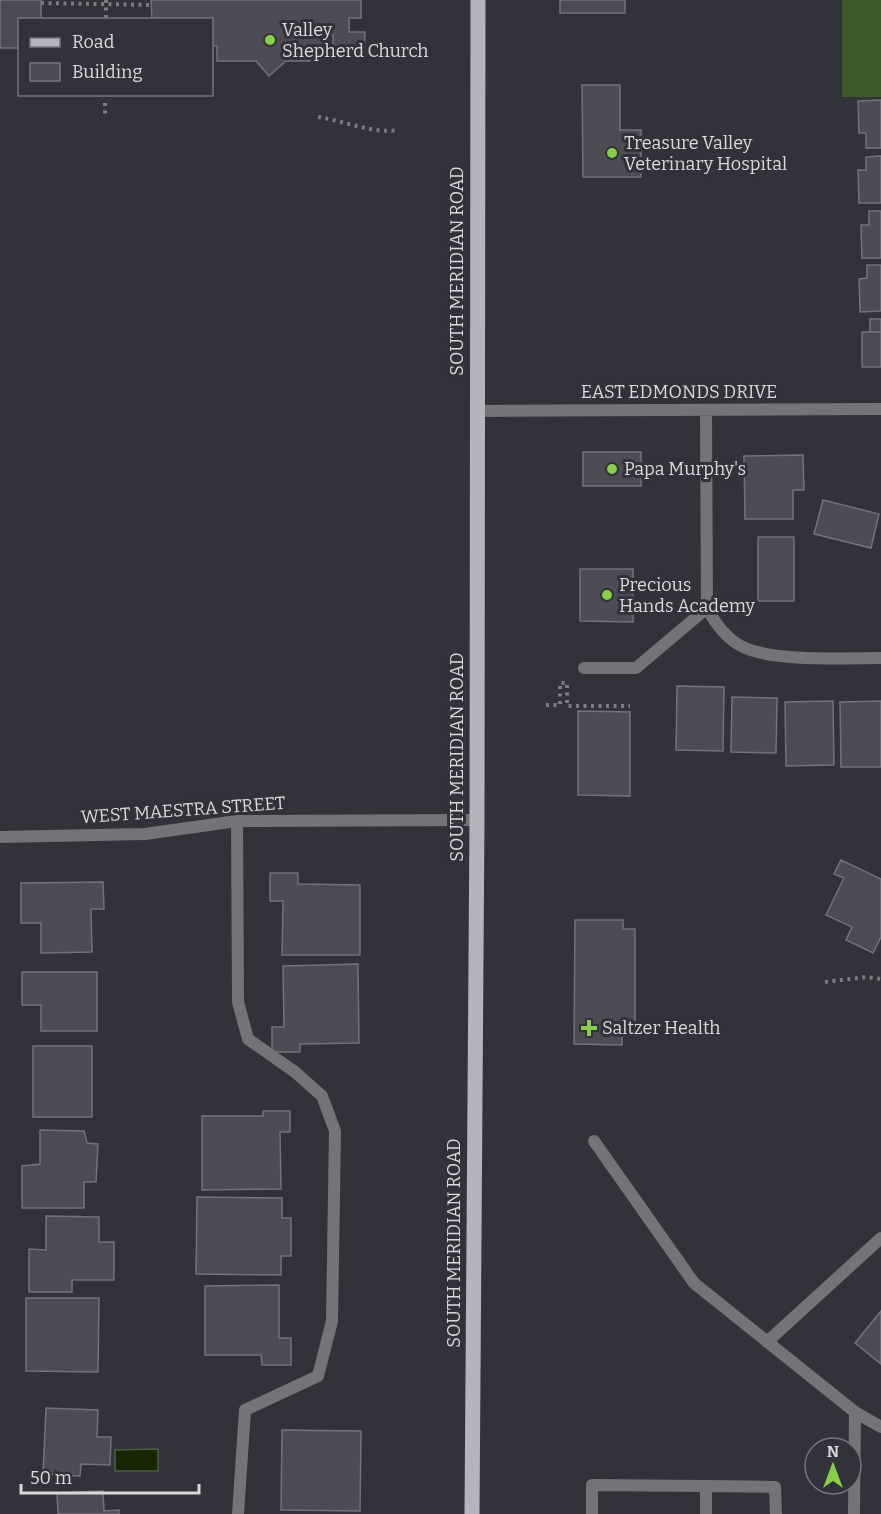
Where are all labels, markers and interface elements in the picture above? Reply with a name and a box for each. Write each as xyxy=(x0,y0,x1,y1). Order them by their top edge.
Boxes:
legend xyxy=(18,18,213,96)
place label: Valley Shepherd Church xyxy=(282,19,429,62)
text: Road xyxy=(72,31,115,53)
marker: Valley Shepherd Church xyxy=(263,33,277,47)
text: Building xyxy=(72,61,143,83)
place label: Treasure Valley Veterinary Hospital xyxy=(624,132,787,175)
marker: Treasure Valley Veterinary Hospital xyxy=(605,146,619,160)
street label: SOUTH MERIDIAN ROAD xyxy=(446,166,468,376)
street label: EAST EDMONDS DRIVE xyxy=(581,381,777,403)
place label: Papa Murphy's xyxy=(624,458,746,480)
marker: Papa Murphy's xyxy=(605,462,619,476)
place label: Precious Hands Academy xyxy=(619,574,755,617)
marker: Precious Hands Academy xyxy=(600,588,614,602)
street label: SOUTH MERIDIAN ROAD xyxy=(446,652,468,862)
street label: WEST MAESTRA STREET xyxy=(80,792,287,828)
place label: Saltzer Health xyxy=(602,1017,720,1039)
marker: Saltzer Health xyxy=(580,1019,598,1037)
street label: SOUTH MERIDIAN ROAD xyxy=(443,1138,465,1348)
north arrow xyxy=(803,1436,863,1496)
text: N xyxy=(827,1442,839,1461)
scale bar xyxy=(21,1457,200,1495)
text: 50 m xyxy=(30,1467,72,1489)

